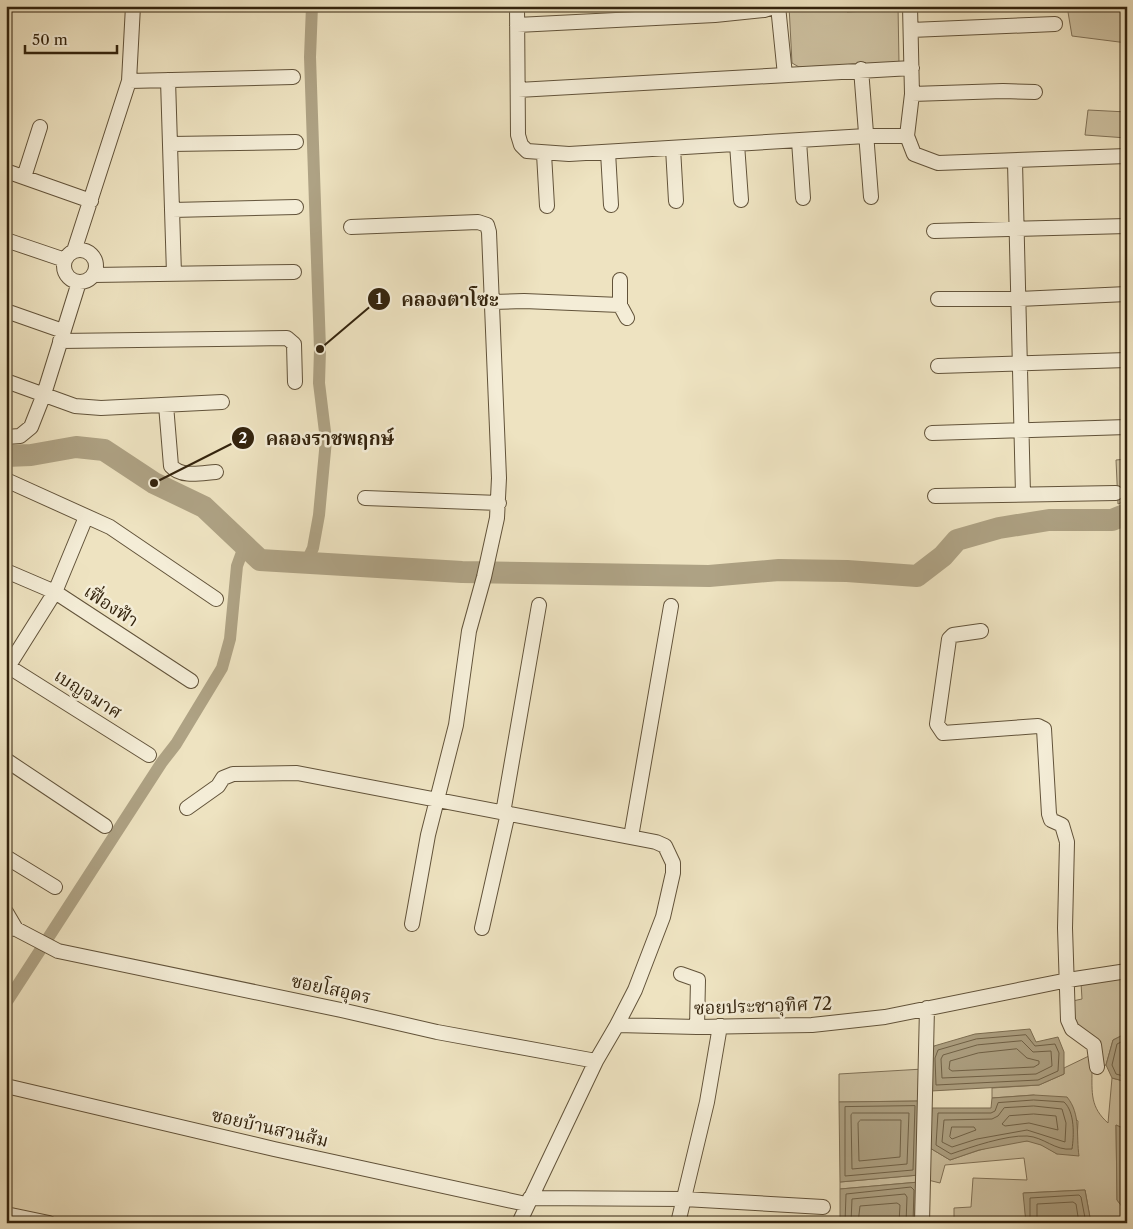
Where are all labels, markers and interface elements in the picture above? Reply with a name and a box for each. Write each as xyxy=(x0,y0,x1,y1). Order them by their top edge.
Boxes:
scale bar xyxy=(25,22,118,54)
text: 50 m xyxy=(32,30,68,49)
callout: คลองตาโซะ xyxy=(367,282,509,316)
text: คลองตาโซะ xyxy=(401,286,499,311)
text: 1 xyxy=(376,289,383,308)
callout: คลองราชพฤกษ์ xyxy=(231,421,404,455)
text: คลองราชพฤกษ์ xyxy=(266,427,395,450)
text: 2 xyxy=(239,428,248,447)
street label: เฟื่องฟ้า xyxy=(80,578,144,632)
street label: เบญจมาศ xyxy=(50,665,126,724)
street label: ซอยโสอุดร xyxy=(289,968,373,1009)
street label: ซอยประชาอุทิศ 72 xyxy=(693,993,833,1020)
street label: ซอยบ้านสวนส้ม xyxy=(209,1104,331,1152)

